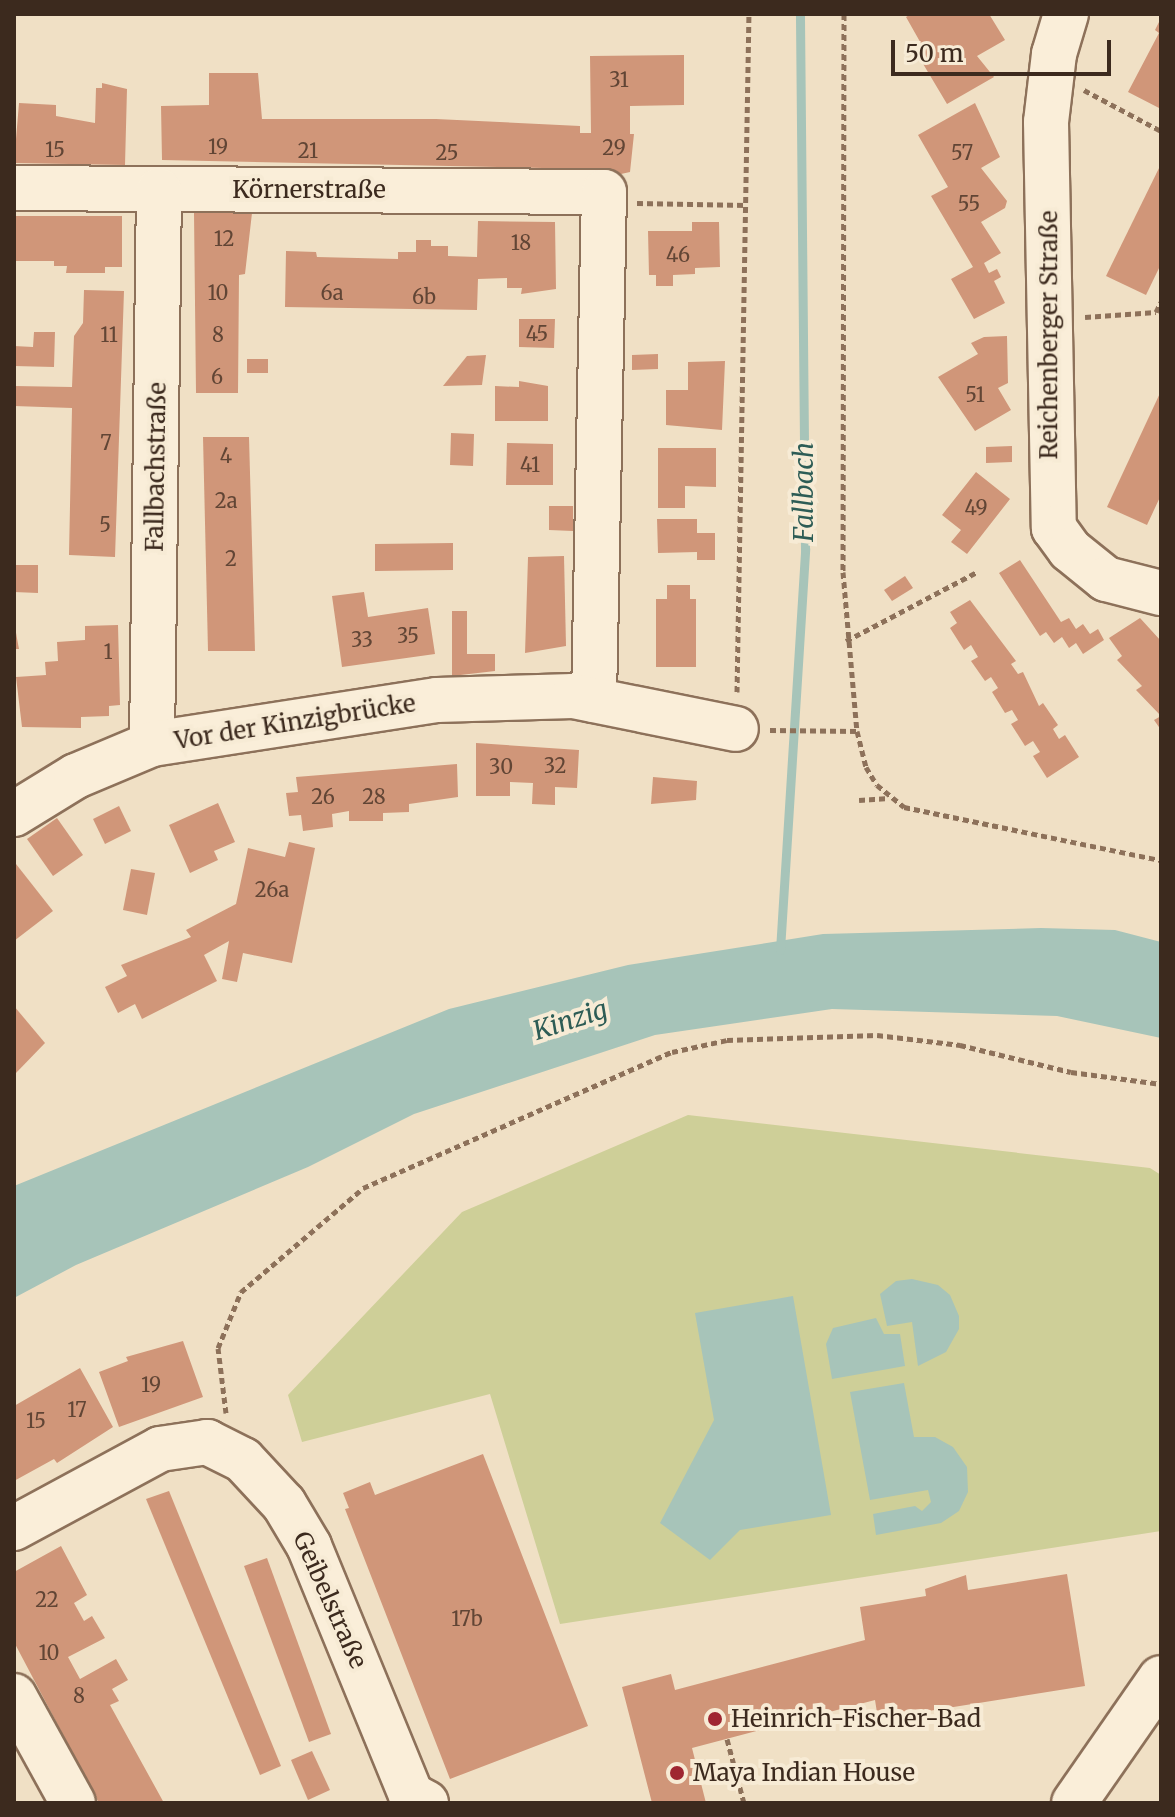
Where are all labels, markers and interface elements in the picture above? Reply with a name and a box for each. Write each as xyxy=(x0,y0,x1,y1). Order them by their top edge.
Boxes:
scale bar xyxy=(895,24,1115,74)
text: 50 m xyxy=(905,38,964,69)
house number: 31 xyxy=(609,67,629,91)
house number: 19 xyxy=(208,134,228,158)
house number: 29 xyxy=(602,135,626,159)
house number: 15 xyxy=(45,137,65,161)
house number: 21 xyxy=(298,138,318,162)
house number: 25 xyxy=(436,140,458,164)
house number: 57 xyxy=(951,140,973,164)
street label: Körnerstraße xyxy=(232,176,386,204)
house number: 55 xyxy=(958,191,980,215)
street label: Reichenberger Straße xyxy=(1035,210,1063,460)
house number: 12 xyxy=(214,226,234,250)
house number: 18 xyxy=(511,230,531,254)
house number: 46 xyxy=(666,242,690,266)
house number: 10 xyxy=(207,280,229,304)
house number: 6a xyxy=(320,280,344,304)
house number: 6b xyxy=(412,284,436,308)
house number: 45 xyxy=(526,321,548,345)
house number: 11 xyxy=(100,322,118,346)
house number: 8 xyxy=(212,322,224,346)
house number: 6 xyxy=(211,364,223,388)
street label: Fallbachstraße xyxy=(140,382,172,552)
house number: 51 xyxy=(965,382,985,406)
house number: 7 xyxy=(100,430,112,454)
water label: Fallbach xyxy=(788,442,820,542)
house number: 4 xyxy=(220,443,232,467)
house number: 41 xyxy=(520,452,540,476)
house number: 2a xyxy=(215,488,237,512)
house number: 49 xyxy=(964,495,988,519)
house number: 5 xyxy=(99,512,111,536)
house number: 2 xyxy=(225,546,237,570)
house number: 35 xyxy=(397,623,419,647)
house number: 33 xyxy=(351,627,373,651)
house number: 1 xyxy=(103,639,113,663)
street label: Vor der Kinzigbrücke xyxy=(173,689,417,755)
house number: 32 xyxy=(544,753,566,777)
house number: 30 xyxy=(489,754,513,778)
house number: 26 xyxy=(311,784,335,808)
house number: 28 xyxy=(362,784,386,808)
house number: 26a xyxy=(255,877,289,901)
water label: Kinzig xyxy=(529,993,611,1047)
house number: 19 xyxy=(141,1372,161,1396)
house number: 17 xyxy=(67,1397,87,1421)
house number: 15 xyxy=(26,1408,46,1432)
street label: Geibelstraße xyxy=(287,1527,373,1673)
house number: 22 xyxy=(35,1587,59,1611)
house number: 17b xyxy=(451,1606,483,1630)
house number: 10 xyxy=(38,1640,60,1664)
house number: 8 xyxy=(73,1683,85,1707)
place label: Heinrich-Fischer-Bad xyxy=(731,1705,981,1733)
marker: Heinrich-Fischer-Bad xyxy=(706,1710,724,1728)
place label: Maya Indian House xyxy=(693,1759,915,1787)
marker: Maya Indian House xyxy=(668,1764,686,1782)

